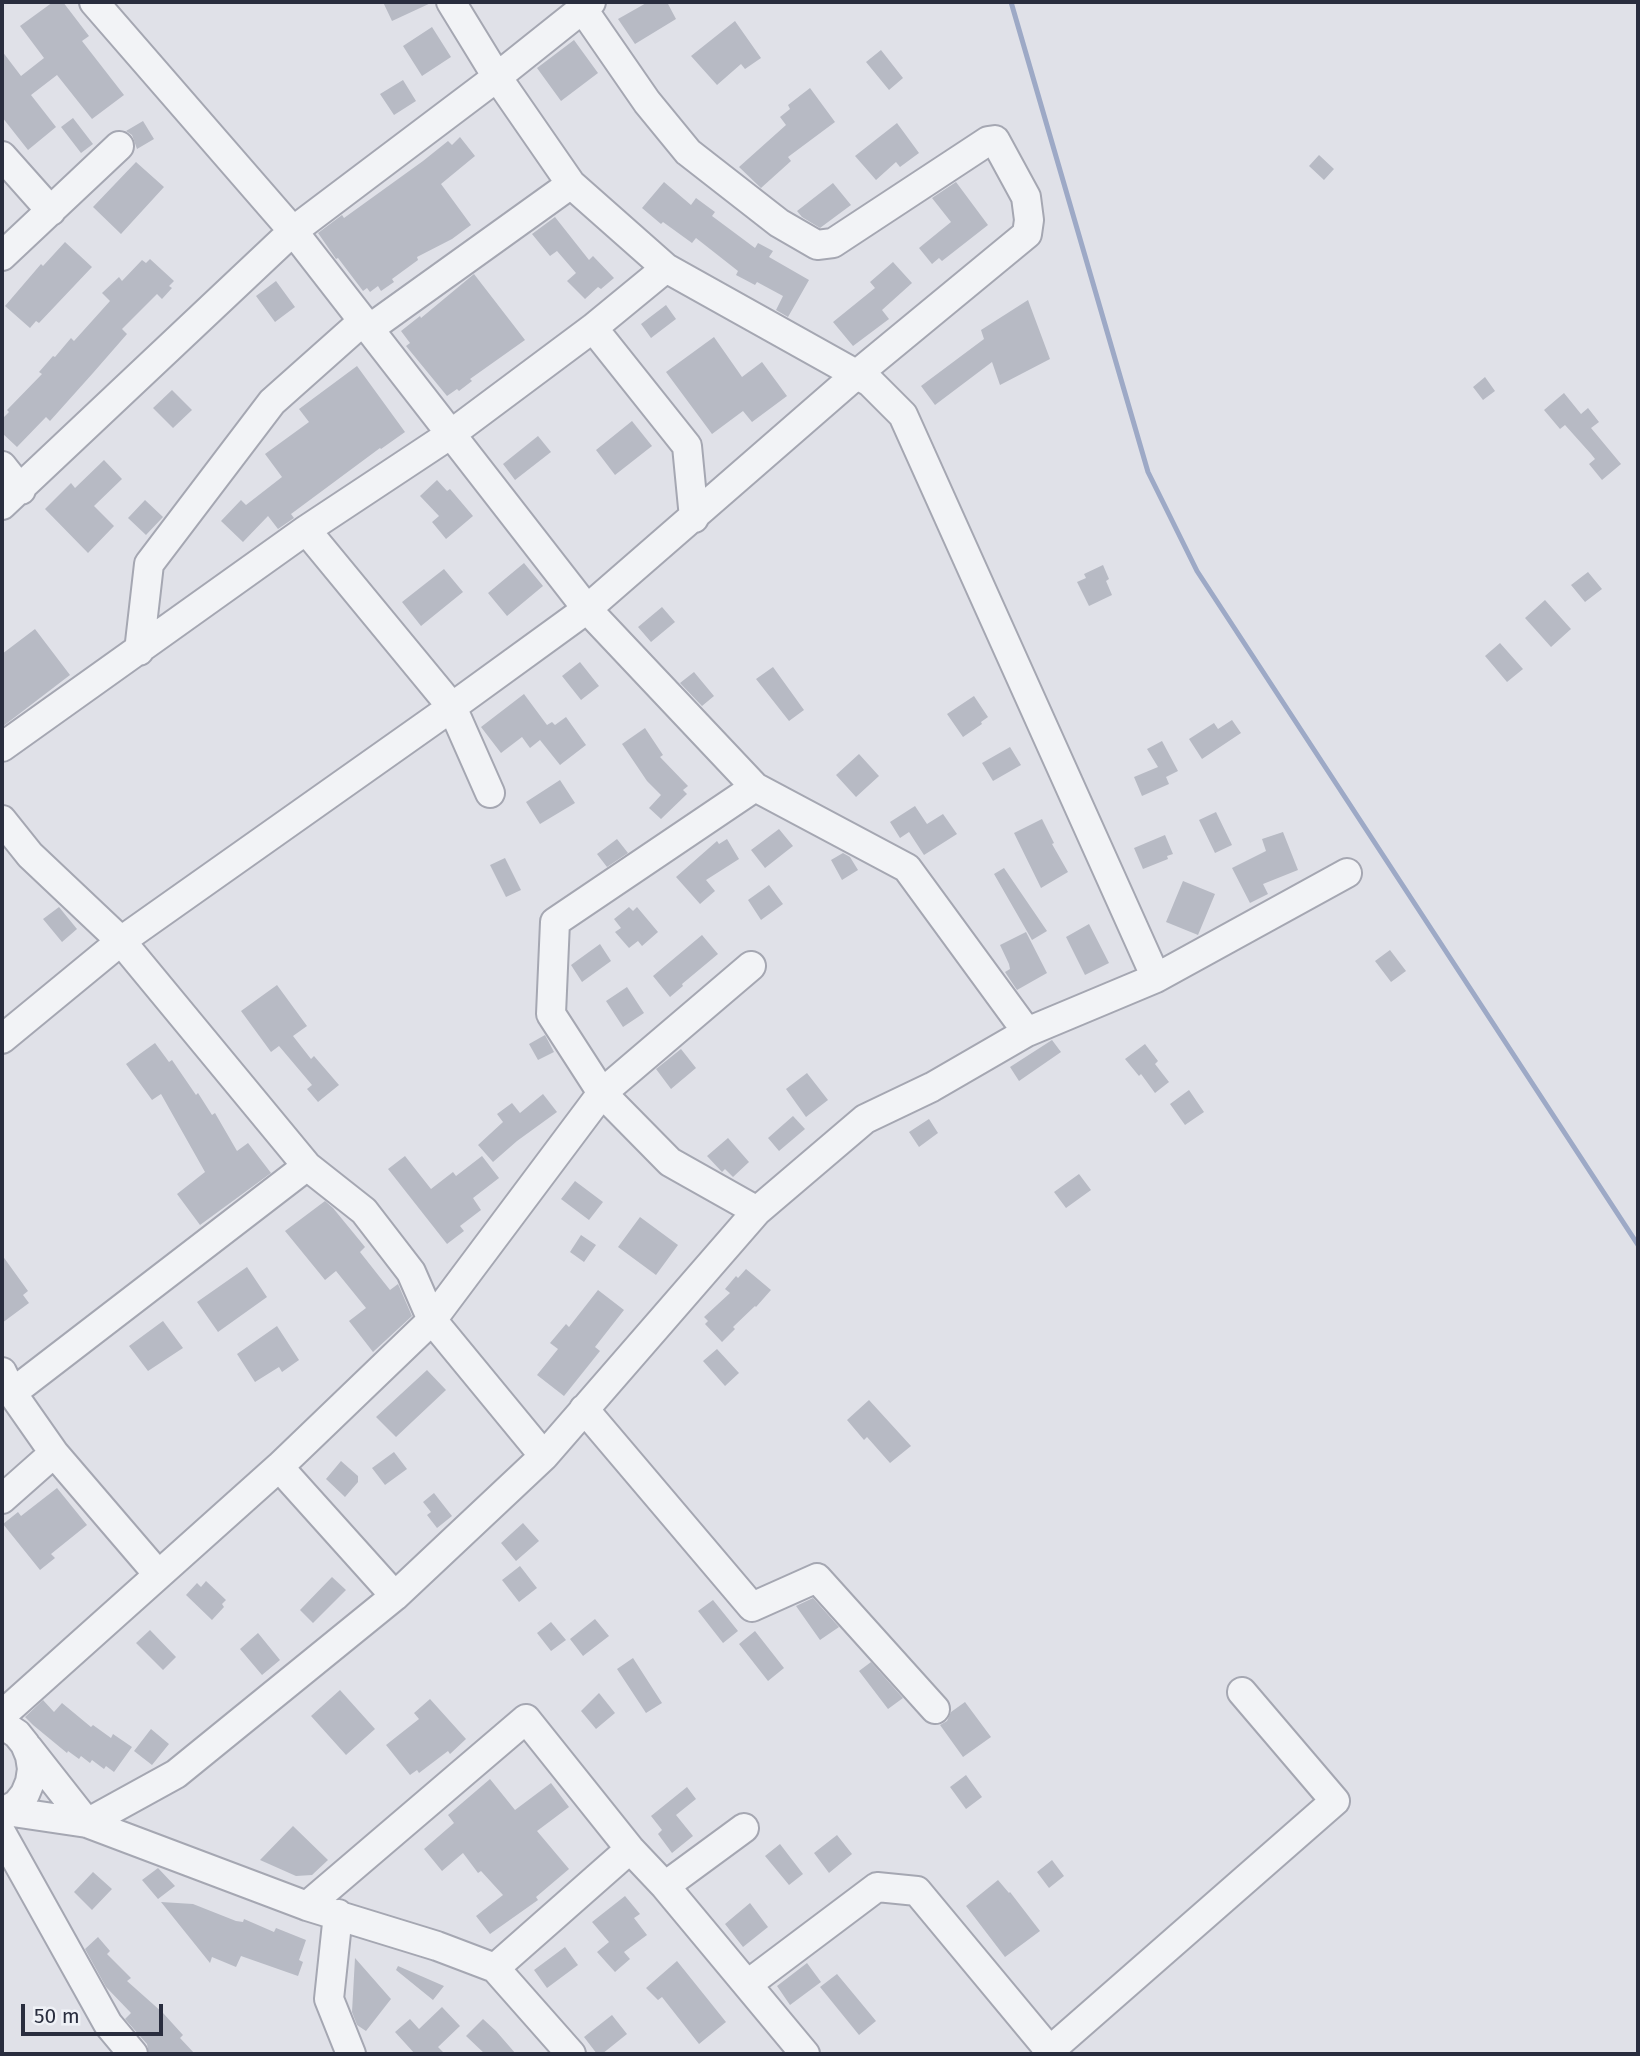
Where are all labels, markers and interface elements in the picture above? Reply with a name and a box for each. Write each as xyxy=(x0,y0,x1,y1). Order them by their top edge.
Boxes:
scale bar xyxy=(24,1990,166,2034)
text: 50 m xyxy=(34,2003,80,2029)

